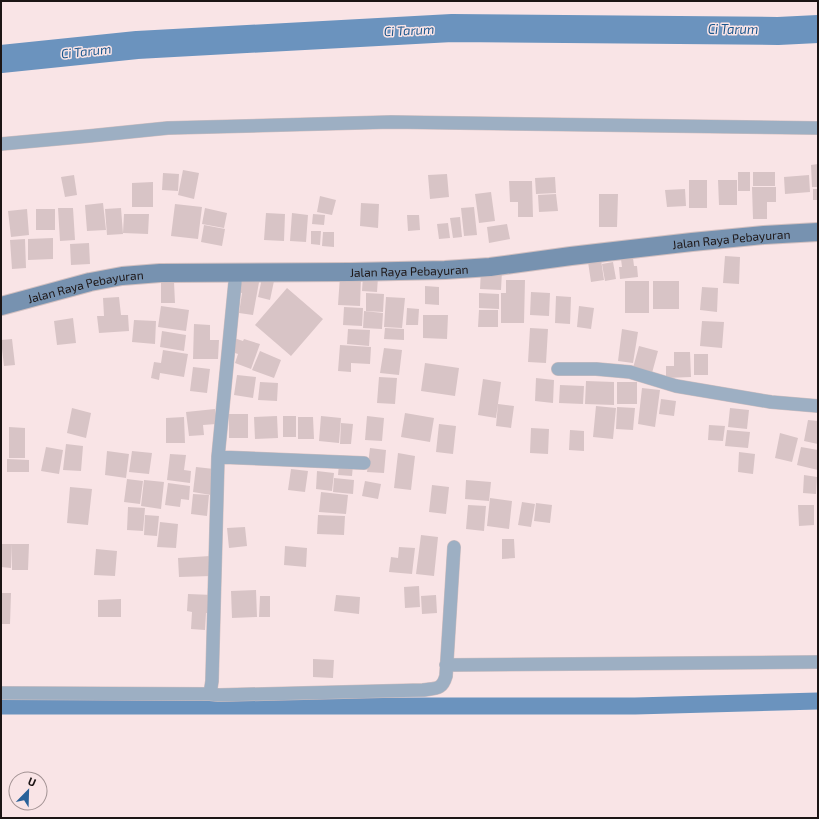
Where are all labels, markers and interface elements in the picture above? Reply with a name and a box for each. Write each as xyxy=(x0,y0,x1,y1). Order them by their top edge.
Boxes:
water label: Ci Tarum xyxy=(383,21,435,39)
water label: Ci Tarum xyxy=(708,21,758,37)
water label: Ci Tarum xyxy=(60,40,112,62)
street label: Jalan Raya Pebayuran xyxy=(671,227,791,251)
street label: Jalan Raya Pebayuran xyxy=(350,261,469,279)
street label: Jalan Raya Pebayuran xyxy=(26,267,144,306)
north arrow xyxy=(8,771,48,811)
text: U xyxy=(26,774,38,789)

